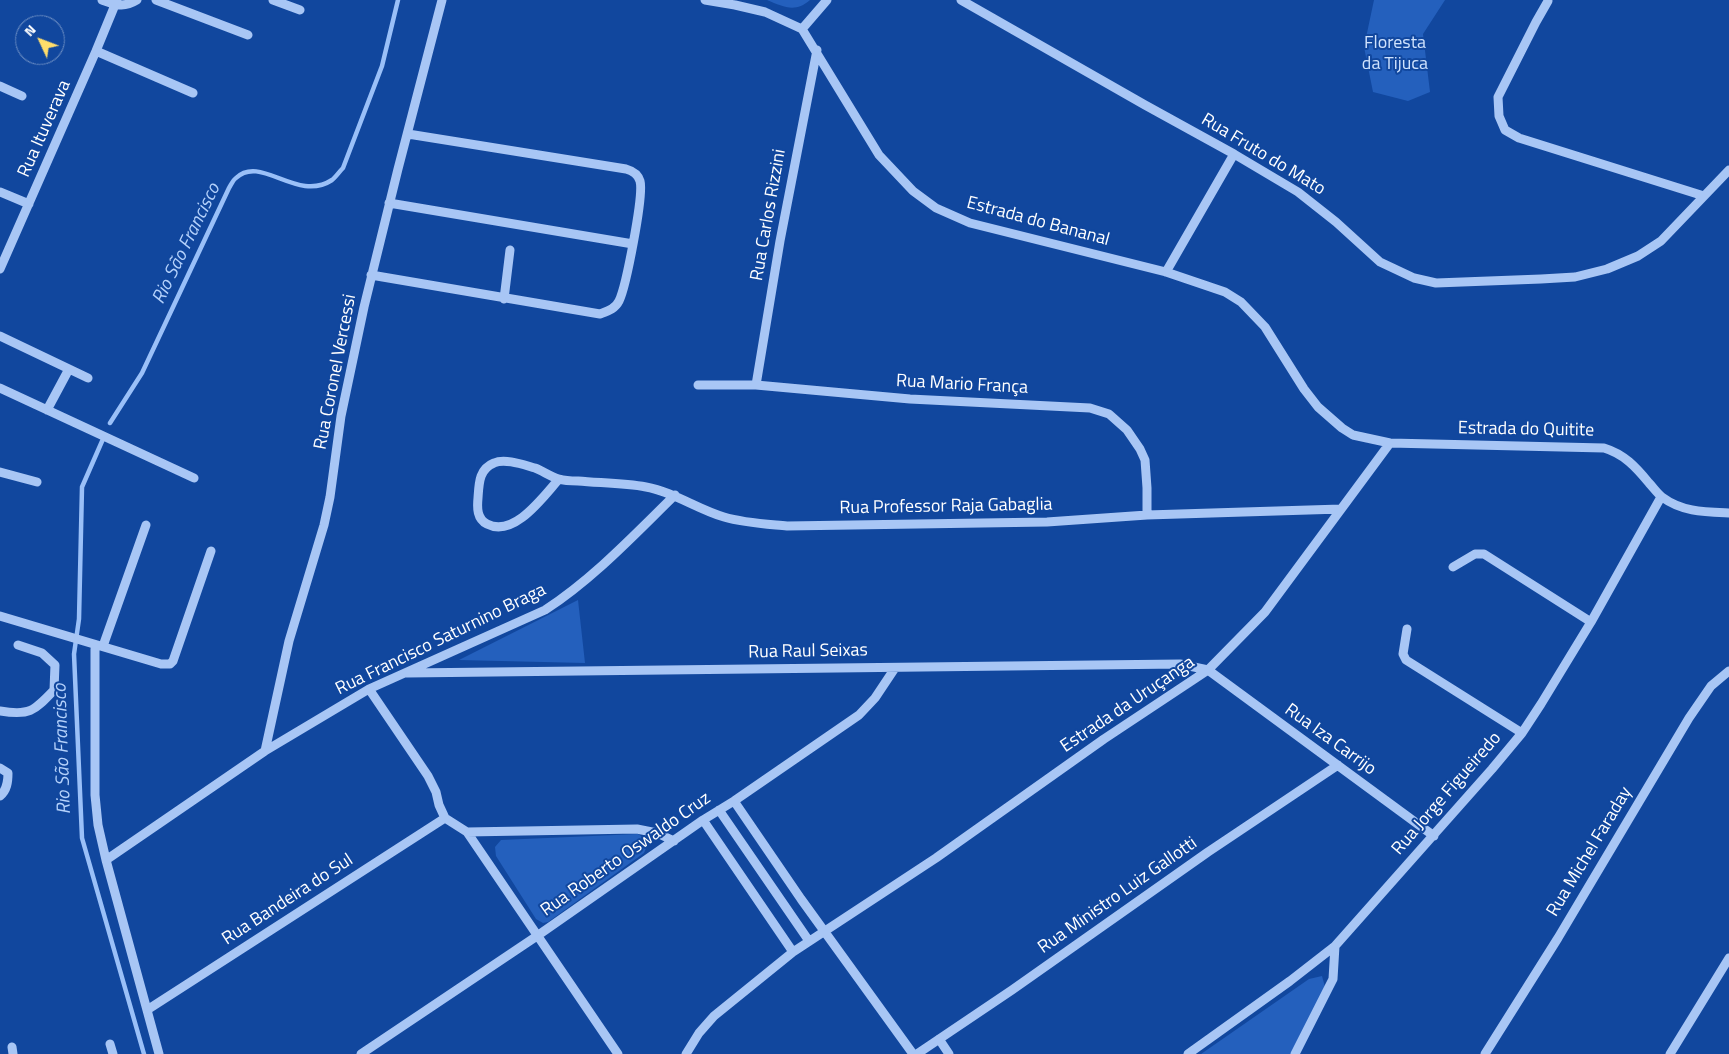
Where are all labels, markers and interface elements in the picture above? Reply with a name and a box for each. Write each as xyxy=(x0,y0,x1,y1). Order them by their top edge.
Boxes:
north arrow xyxy=(15,15,65,65)
text: N xyxy=(18,19,40,41)
park label: Floresta da Tijuca xyxy=(1362,33,1428,76)
street label: Rua Ituverava xyxy=(14,77,76,181)
street label: Rua Fruto do Mato xyxy=(1197,109,1329,201)
street label: Rua Carlos Rizzini xyxy=(747,147,791,283)
water label: Rio São Francisco xyxy=(148,180,226,308)
street label: Estrada do Bananal xyxy=(964,193,1112,251)
street label: Rua Coronel Vercessi xyxy=(310,293,362,451)
street label: Rua Mario França xyxy=(895,371,1029,399)
street label: Estrada do Quitite xyxy=(1458,418,1594,442)
street label: Rua Professor Raja Gabaglia xyxy=(839,494,1053,520)
street label: Rua Francisco Saturnino Braga xyxy=(332,580,550,700)
street label: Rua Raul Seixas xyxy=(748,640,868,664)
street label: Estrada da Uruçanga xyxy=(1057,652,1199,758)
water label: Rio São Francisco xyxy=(49,683,77,815)
street label: Rua Iza Carrijo xyxy=(1280,700,1380,780)
street label: Rua Jorge Figueiredo xyxy=(1388,728,1506,860)
street label: Rua Michel Faraday xyxy=(1543,783,1637,921)
street label: Rua Roberto Oswaldo Cruz xyxy=(537,788,715,922)
street label: Rua Ministro Luiz Gallotti xyxy=(1034,833,1202,959)
street label: Rua Bandeira do Sul xyxy=(219,850,357,950)

